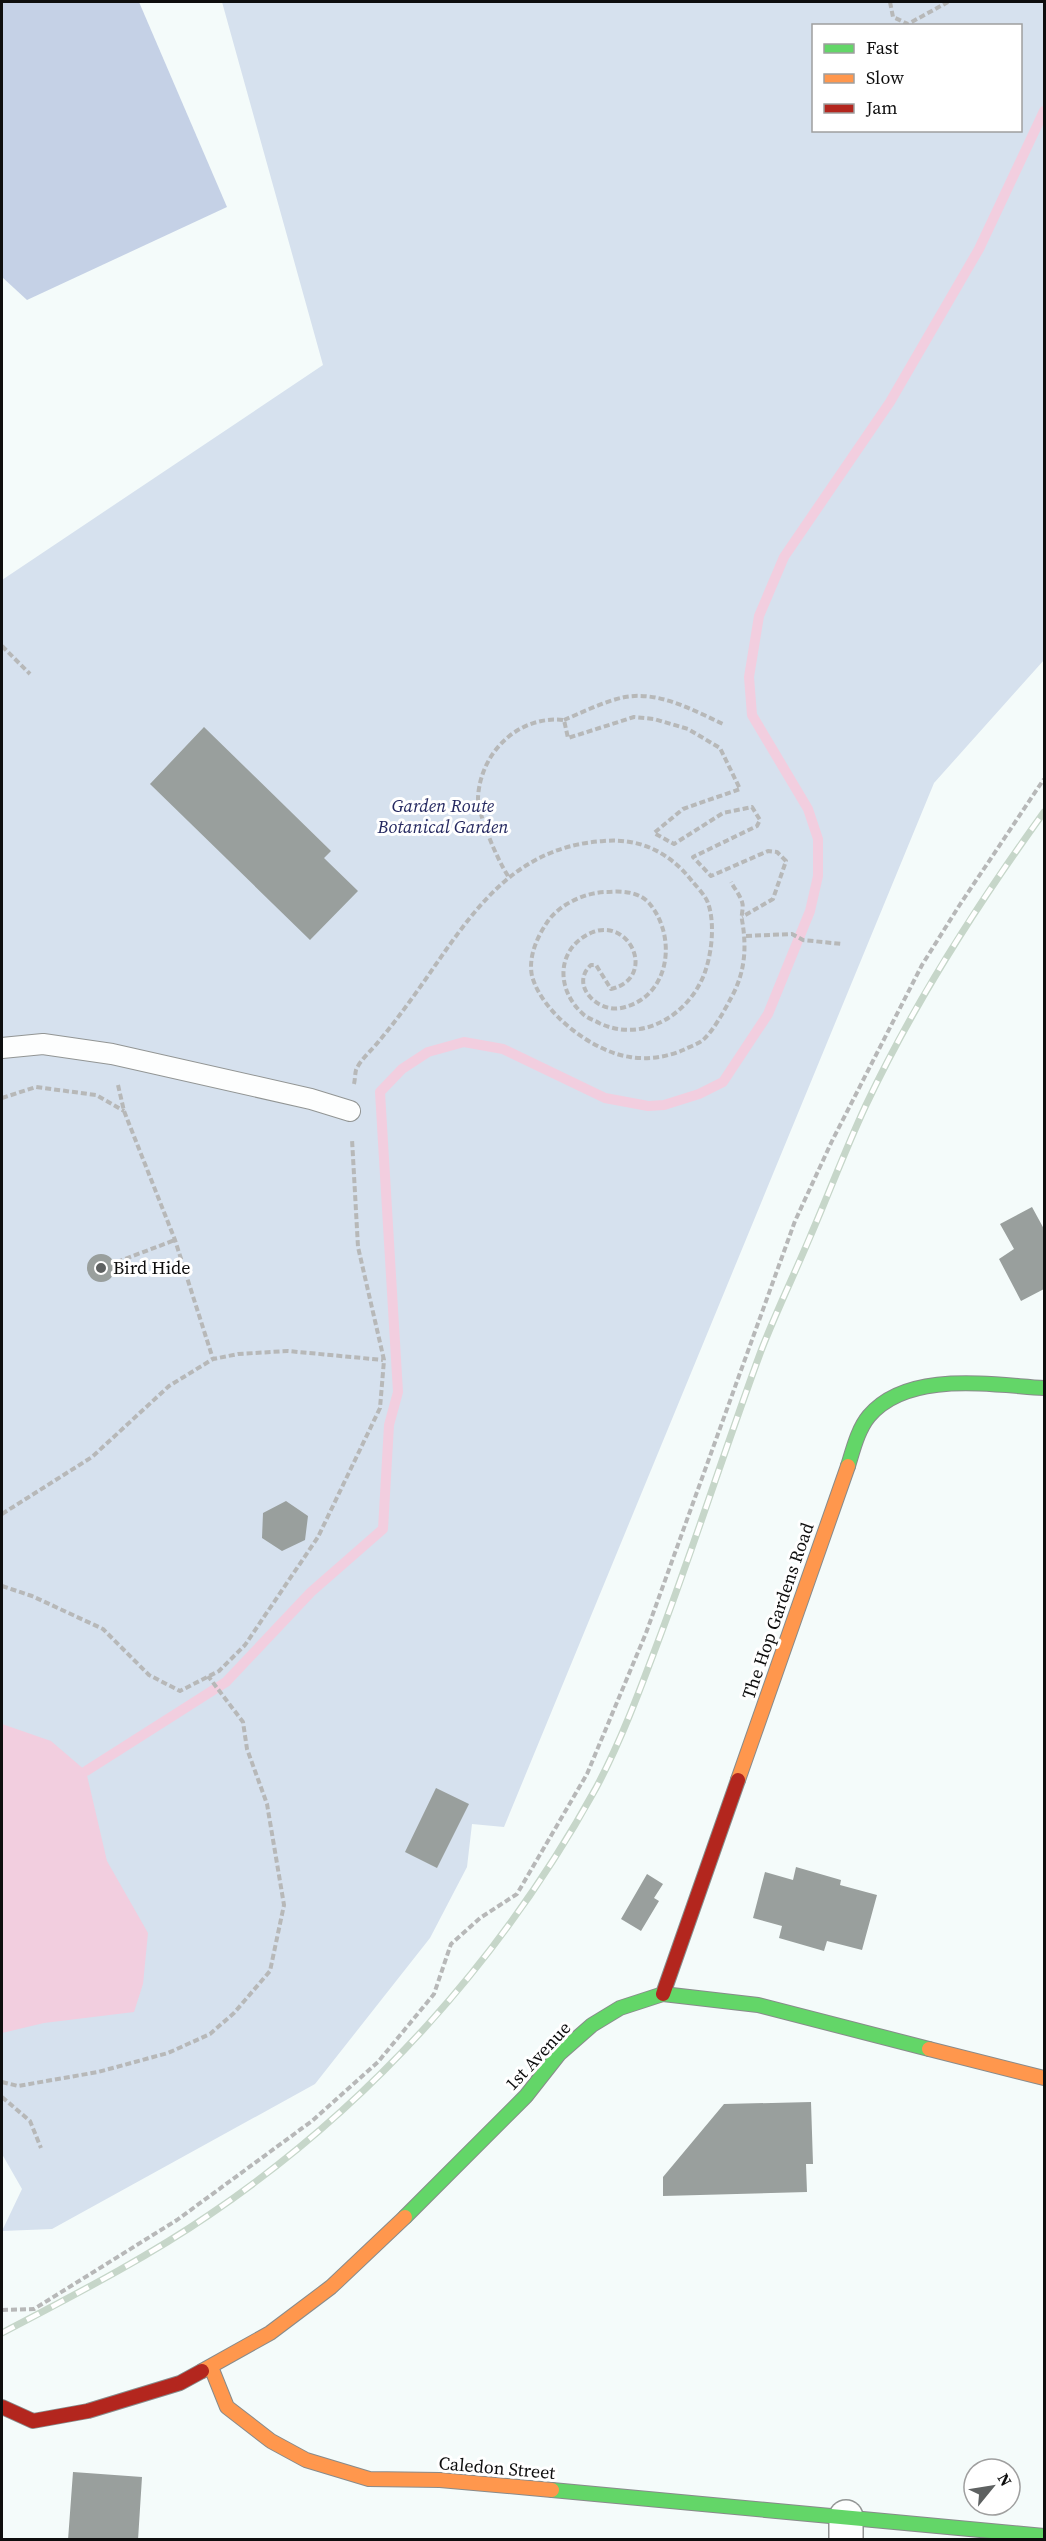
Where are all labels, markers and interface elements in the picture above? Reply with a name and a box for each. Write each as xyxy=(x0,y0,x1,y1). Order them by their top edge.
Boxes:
legend xyxy=(812,24,1022,132)
text: Fast xyxy=(866,35,899,60)
text: Slow xyxy=(866,65,904,90)
text: Jam xyxy=(865,95,898,120)
park label: Garden Route Botanical Garden xyxy=(377,793,508,839)
place label: Bird Hide xyxy=(113,1255,190,1280)
marker: Bird Hide xyxy=(94,1261,108,1275)
street label: The Hop Gardens Road xyxy=(736,1519,819,1702)
street label: 1st Avenue xyxy=(499,2016,576,2096)
street label: Caledon Street xyxy=(438,2450,556,2485)
north arrow xyxy=(962,2457,1022,2517)
text: N xyxy=(993,2469,1018,2490)

